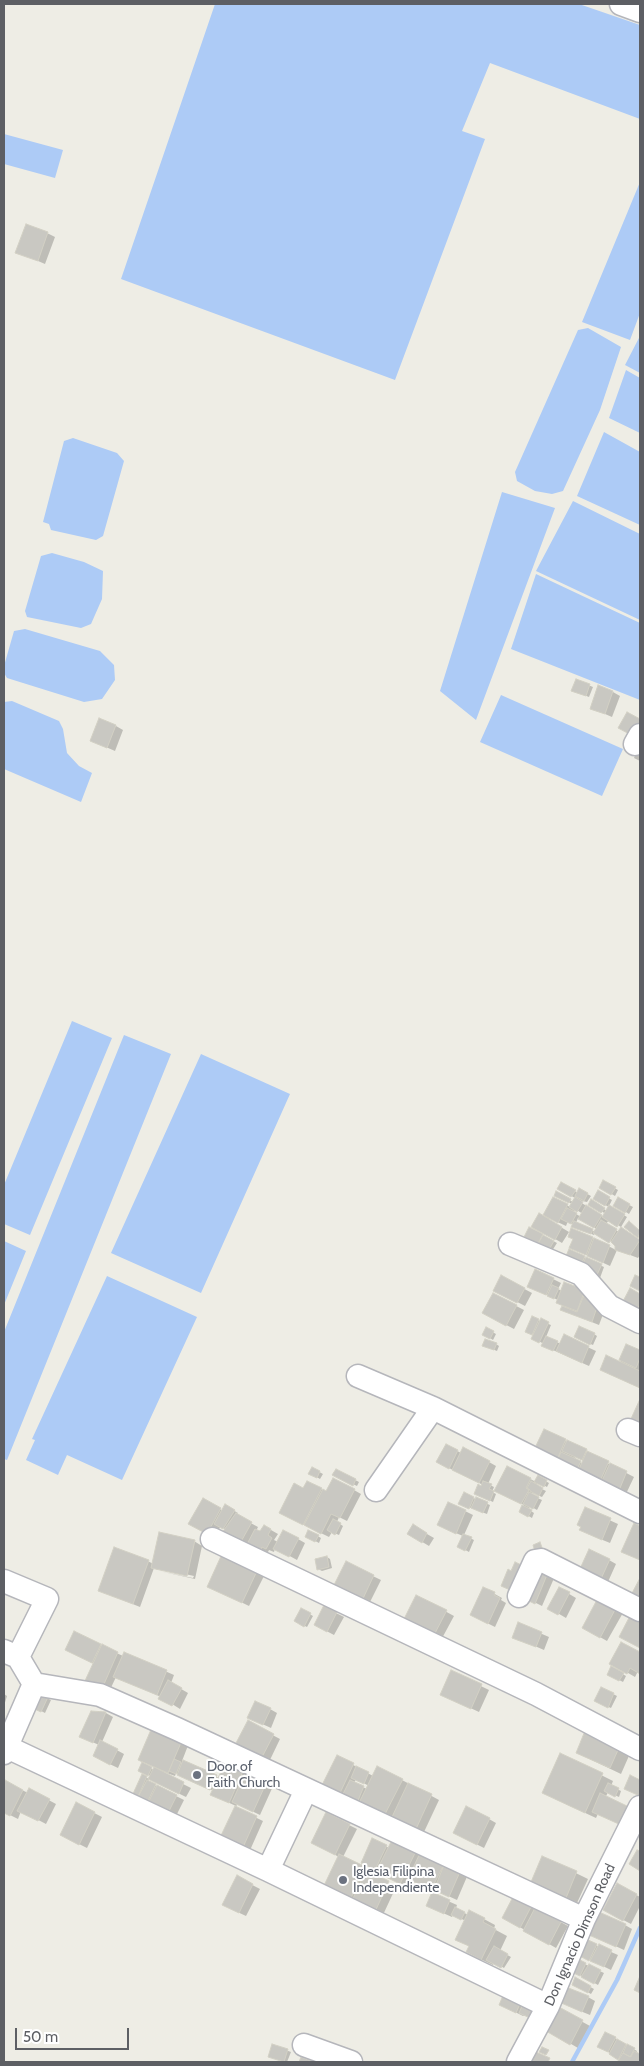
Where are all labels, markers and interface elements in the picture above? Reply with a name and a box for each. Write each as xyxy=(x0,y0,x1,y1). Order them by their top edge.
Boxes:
place label: Door of Faith Church xyxy=(207,1759,280,1791)
marker: Door of Faith Church xyxy=(191,1769,203,1781)
street label: Don Ignacio Dimson Road xyxy=(541,1861,619,2009)
place label: Iglesia Filipina Independiente xyxy=(353,1864,439,1896)
marker: Iglesia Filipina Independiente xyxy=(337,1874,349,1886)
scale bar xyxy=(18,2018,131,2050)
text: 50 m xyxy=(23,2028,58,2046)

